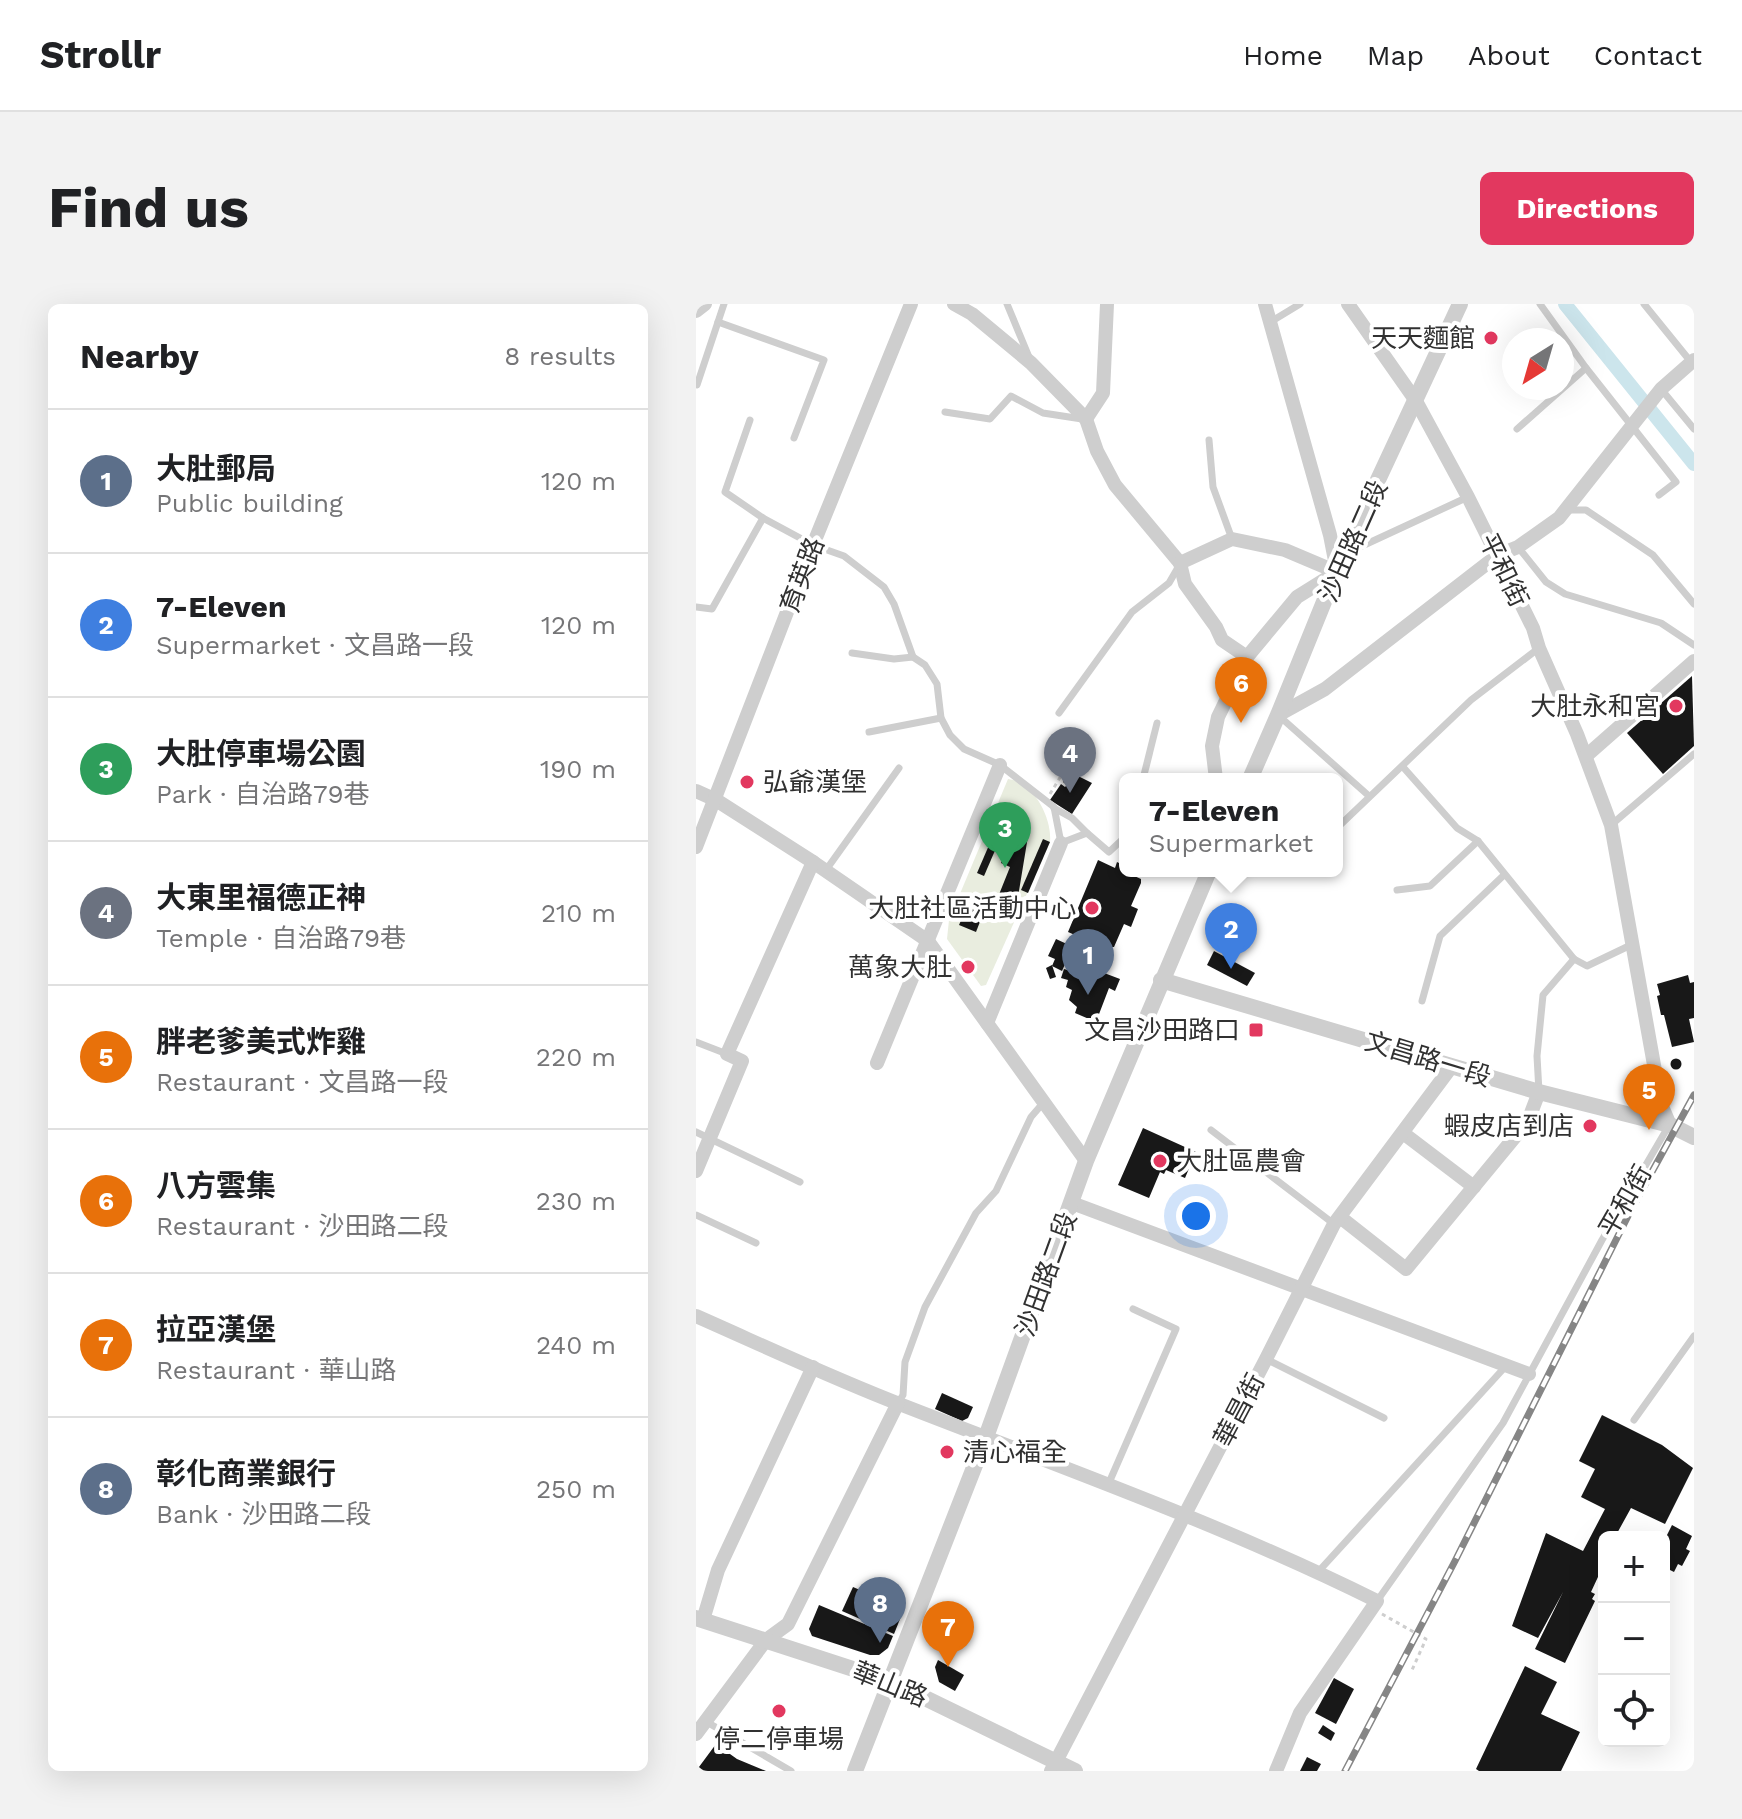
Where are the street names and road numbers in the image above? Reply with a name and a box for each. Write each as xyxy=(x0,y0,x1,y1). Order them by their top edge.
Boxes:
street label: 沙田路二段 xyxy=(1313,476,1393,606)
street label: 平和街 xyxy=(1473,528,1535,612)
street label: 育英路 xyxy=(774,533,830,617)
street label: 文昌路一段 xyxy=(1361,1026,1495,1092)
street label: 平和街 xyxy=(1593,1160,1657,1242)
street label: 沙田路二段 xyxy=(1010,1208,1082,1340)
street label: 華昌街 xyxy=(1207,1369,1271,1451)
street label: 華山路 xyxy=(848,1655,932,1713)

